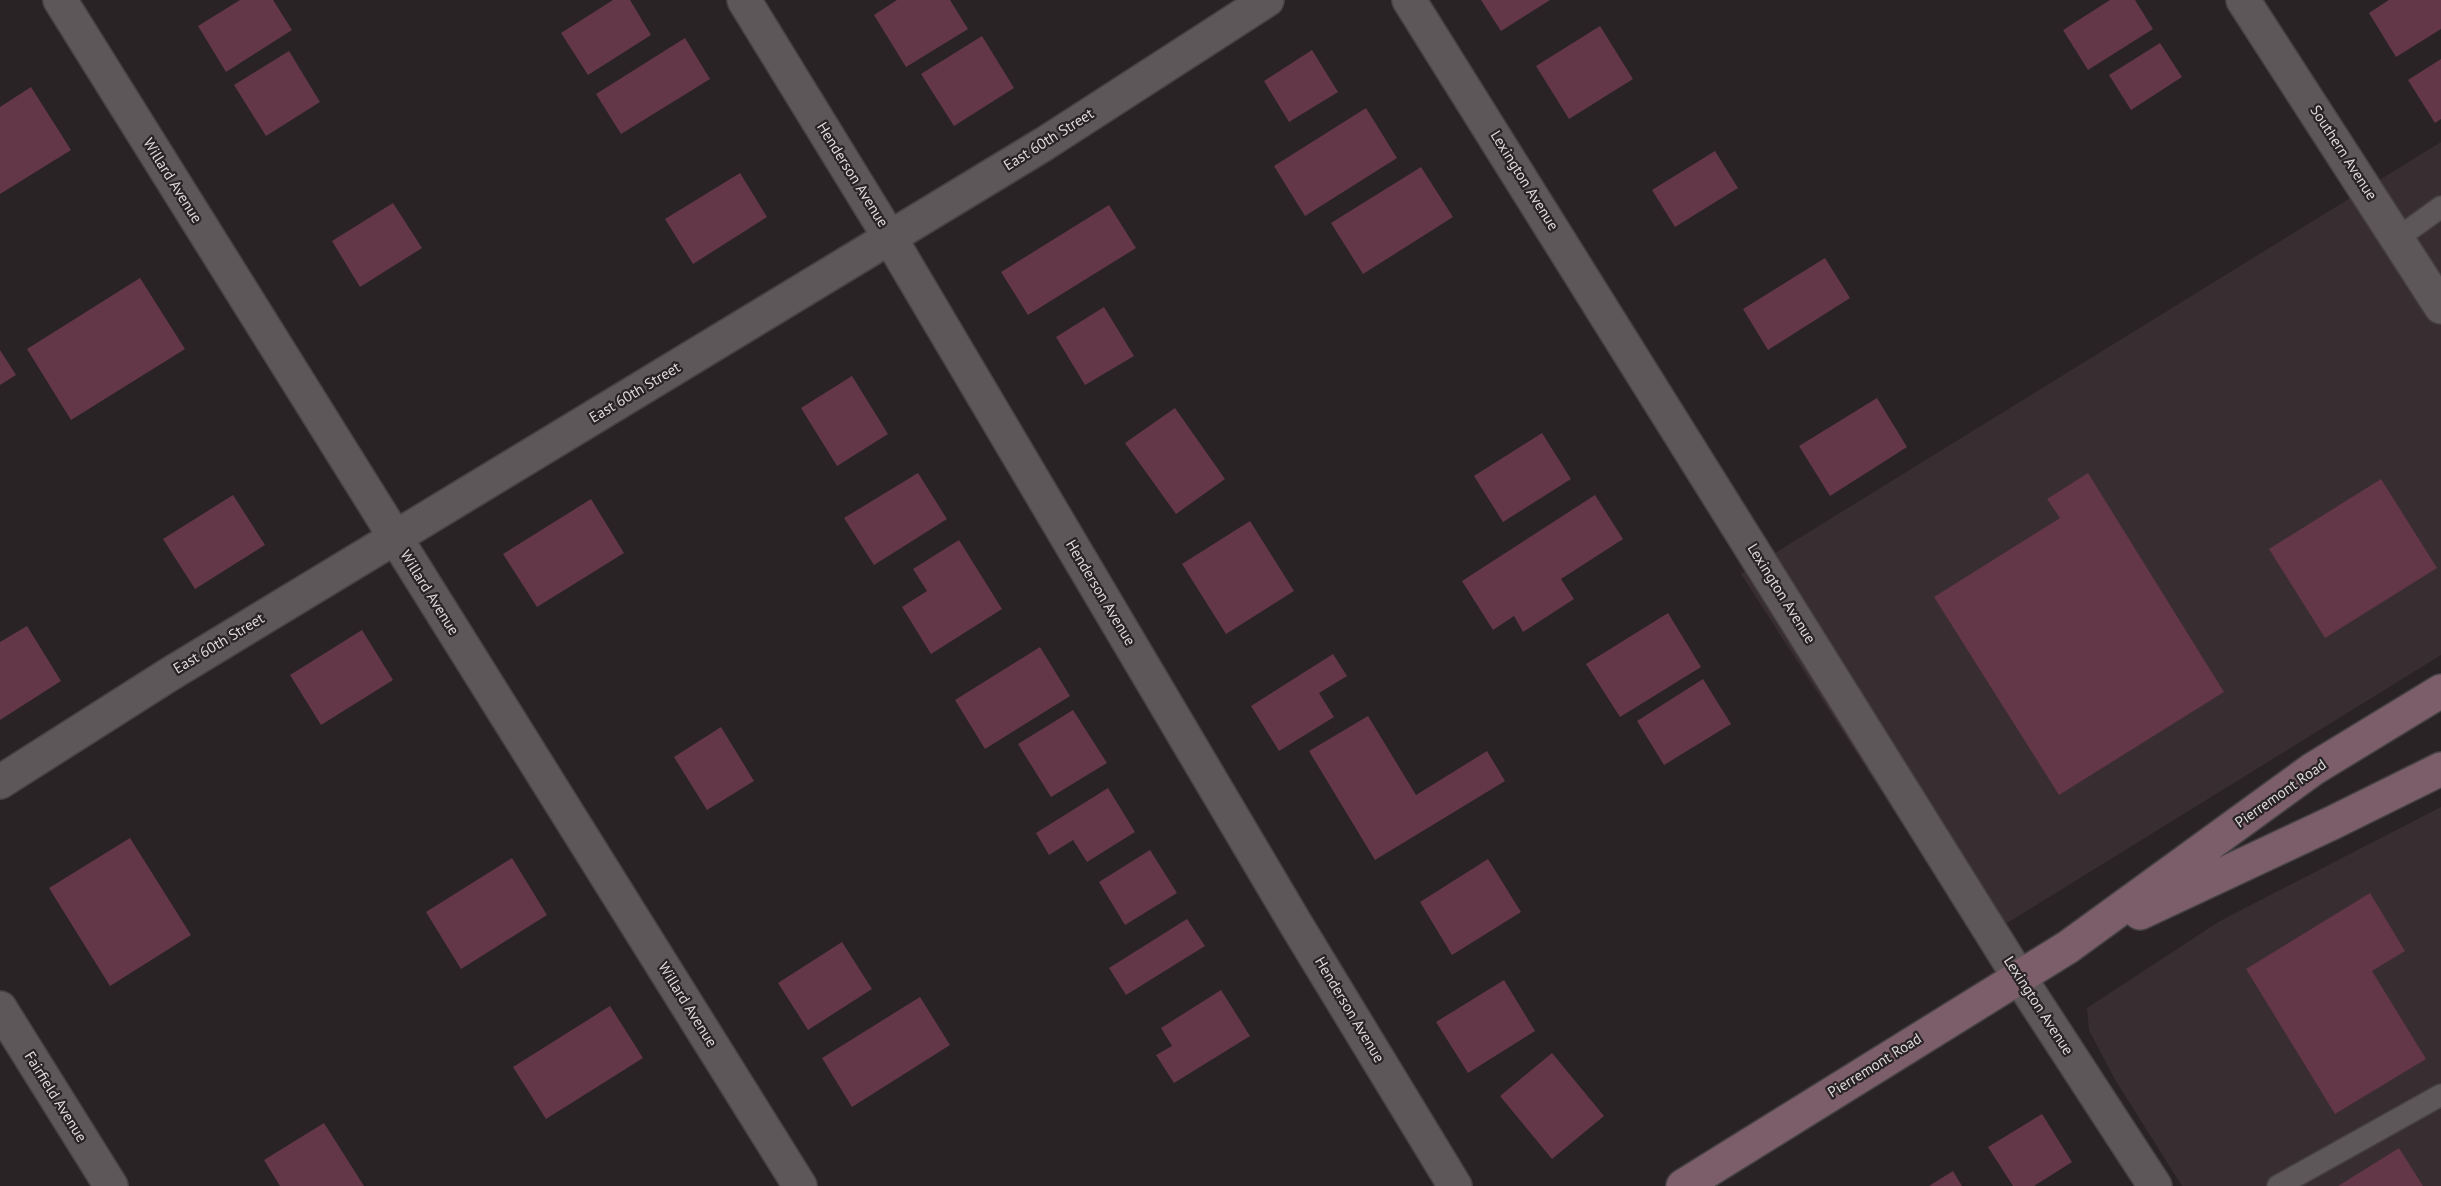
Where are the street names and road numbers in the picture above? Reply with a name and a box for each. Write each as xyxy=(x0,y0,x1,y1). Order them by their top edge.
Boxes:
street label: Southern Avenue xyxy=(2306,102,2380,204)
street label: East 60th Street xyxy=(1001,105,1097,175)
street label: Henderson Avenue xyxy=(813,119,891,231)
street label: Lexington Avenue xyxy=(1486,128,1562,234)
street label: Willard Avenue xyxy=(139,135,205,227)
street label: East 60th Street xyxy=(586,359,684,427)
street label: Henderson Avenue xyxy=(1061,537,1139,649)
street label: Lexington Avenue xyxy=(1743,541,1819,647)
street label: Willard Avenue xyxy=(396,547,462,639)
street label: East 60th Street xyxy=(170,610,268,678)
street label: Pierremont Road xyxy=(2232,756,2330,832)
street label: Lexington Avenue xyxy=(1999,953,2077,1059)
street label: Henderson Avenue xyxy=(1310,954,1388,1066)
street label: Willard Avenue xyxy=(654,959,720,1051)
street label: Pierremont Road xyxy=(1825,1030,1925,1102)
street label: Fairfield Avenue xyxy=(20,1048,90,1146)

